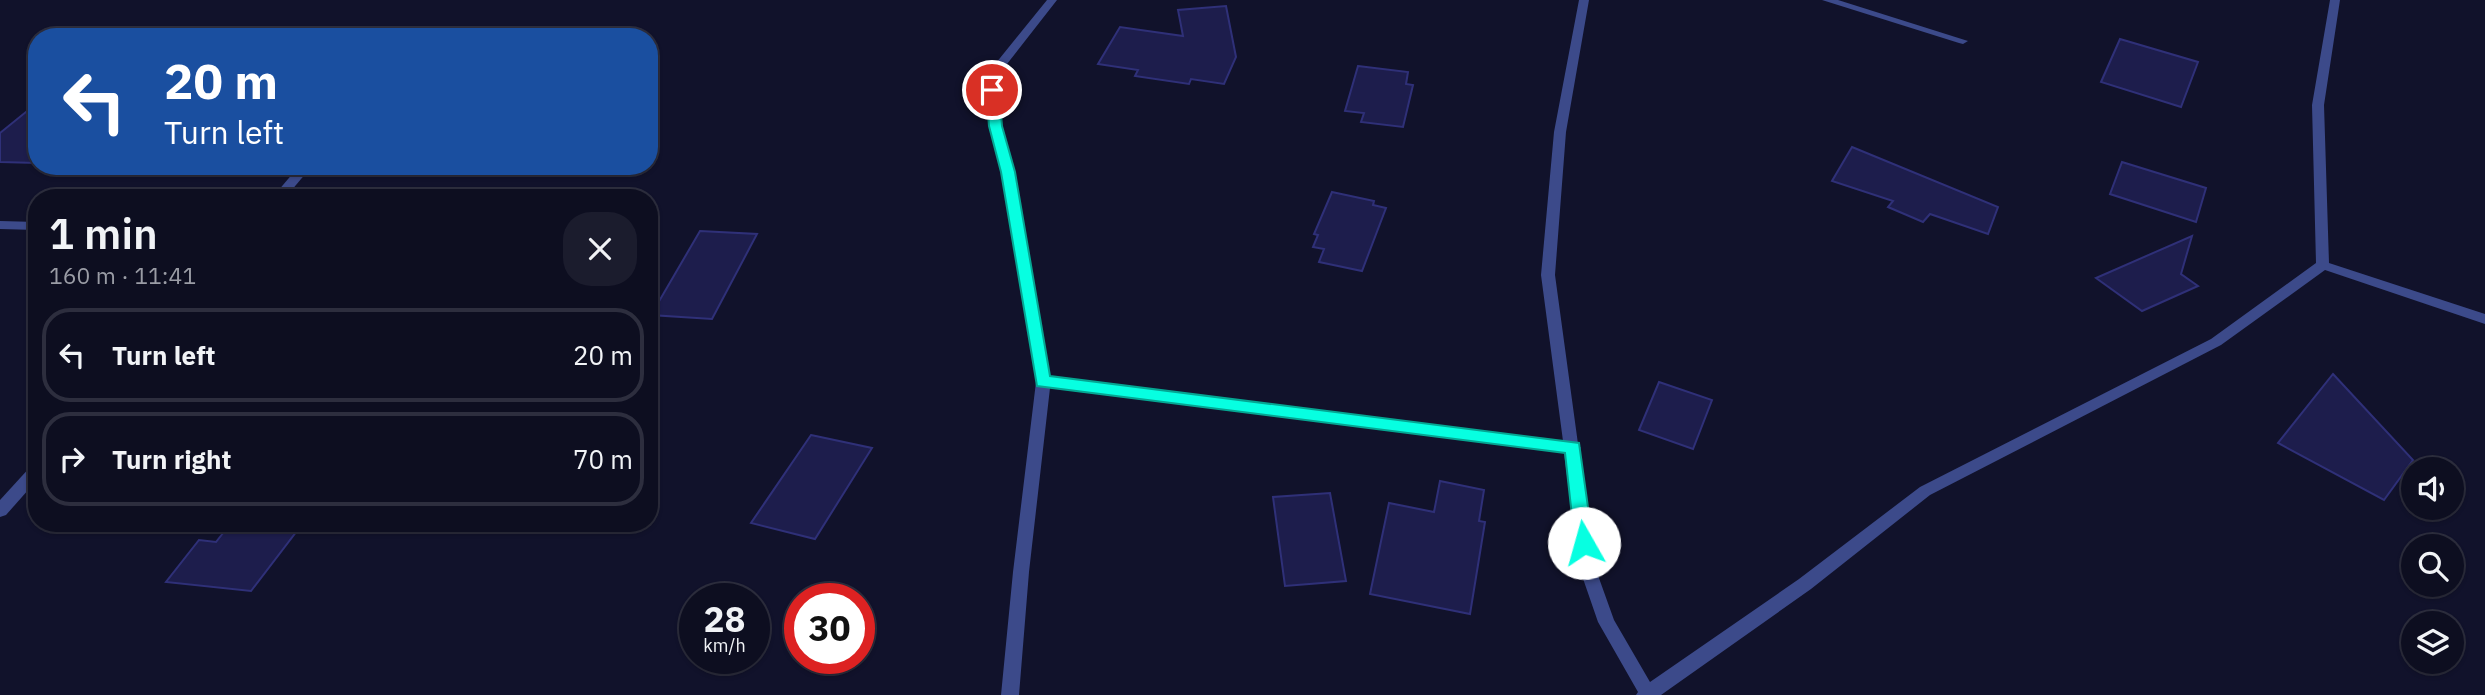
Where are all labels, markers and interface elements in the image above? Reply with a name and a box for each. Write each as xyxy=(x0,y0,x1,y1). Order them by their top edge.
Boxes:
text: 20 m xyxy=(164,49,278,112)
icon: left xyxy=(49,56,140,147)
pin xyxy=(962,60,1022,120)
icon: arrive xyxy=(973,71,1011,109)
text: Turn left xyxy=(164,111,284,153)
text: 1 min xyxy=(49,206,158,261)
button: close xyxy=(563,212,637,286)
text: 160 m · 11:41 xyxy=(49,260,196,290)
icon: left xyxy=(53,336,91,374)
text: Turn left xyxy=(112,338,215,372)
text: 20 m xyxy=(573,338,633,372)
icon: right xyxy=(53,440,91,478)
text: Turn right xyxy=(112,442,231,476)
text: 70 m xyxy=(573,442,633,476)
map controls xyxy=(2401,457,2464,674)
button: sound xyxy=(2401,457,2464,520)
position arrow xyxy=(1547,506,1621,580)
button: search xyxy=(2401,534,2464,597)
speed limit sign: 30 xyxy=(784,583,875,674)
text: 28 xyxy=(703,596,746,642)
button: layers xyxy=(2401,611,2464,674)
text: km/h xyxy=(703,634,746,657)

